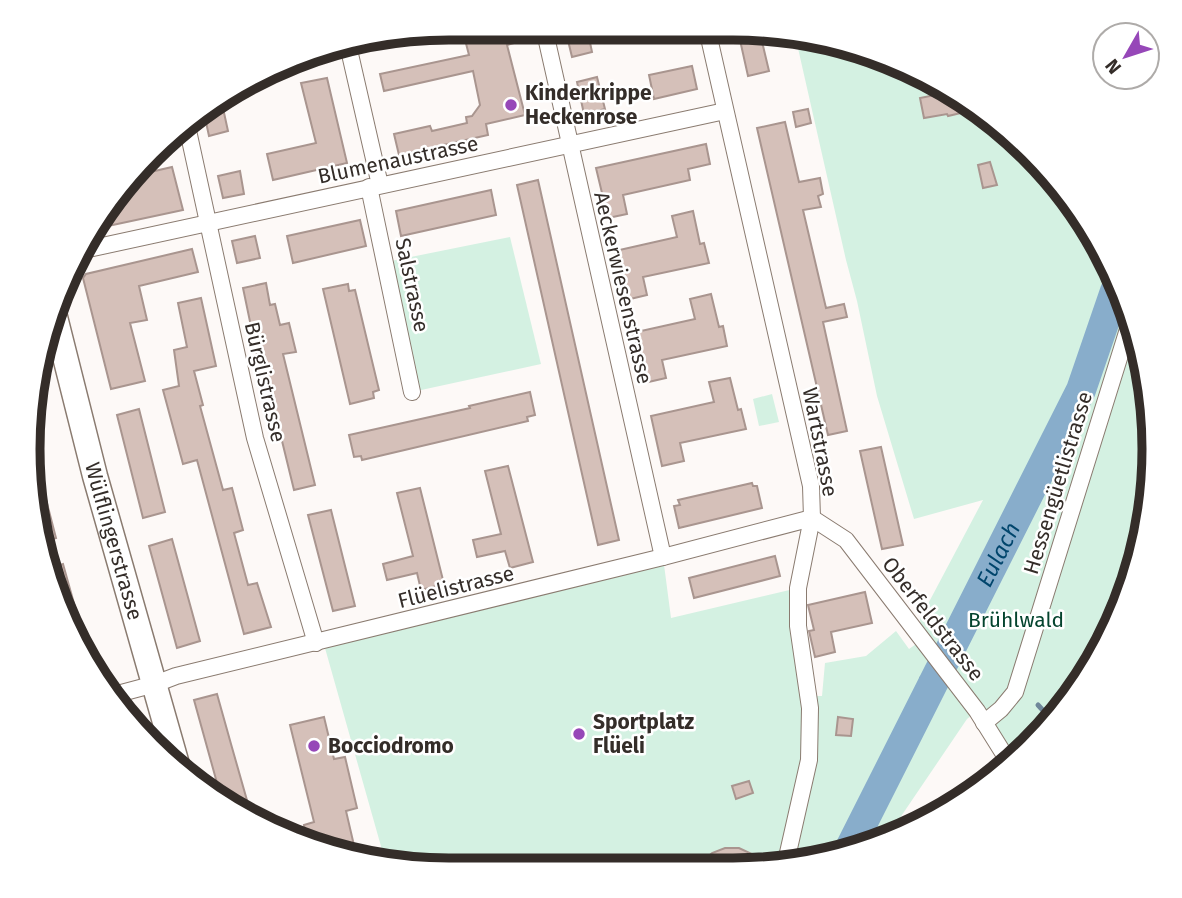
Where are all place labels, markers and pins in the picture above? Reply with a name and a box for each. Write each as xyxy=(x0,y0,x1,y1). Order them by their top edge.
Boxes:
place label: Kinderkrippe Heckenrose xyxy=(525,80,652,130)
marker: Kinderkrippe Heckenrose xyxy=(503,97,519,113)
place label: Sportplatz Flüeli xyxy=(593,709,695,759)
marker: Sportplatz Flüeli xyxy=(571,726,587,742)
place label: Bocciodromo xyxy=(328,733,454,759)
marker: Bocciodromo xyxy=(306,738,322,754)

